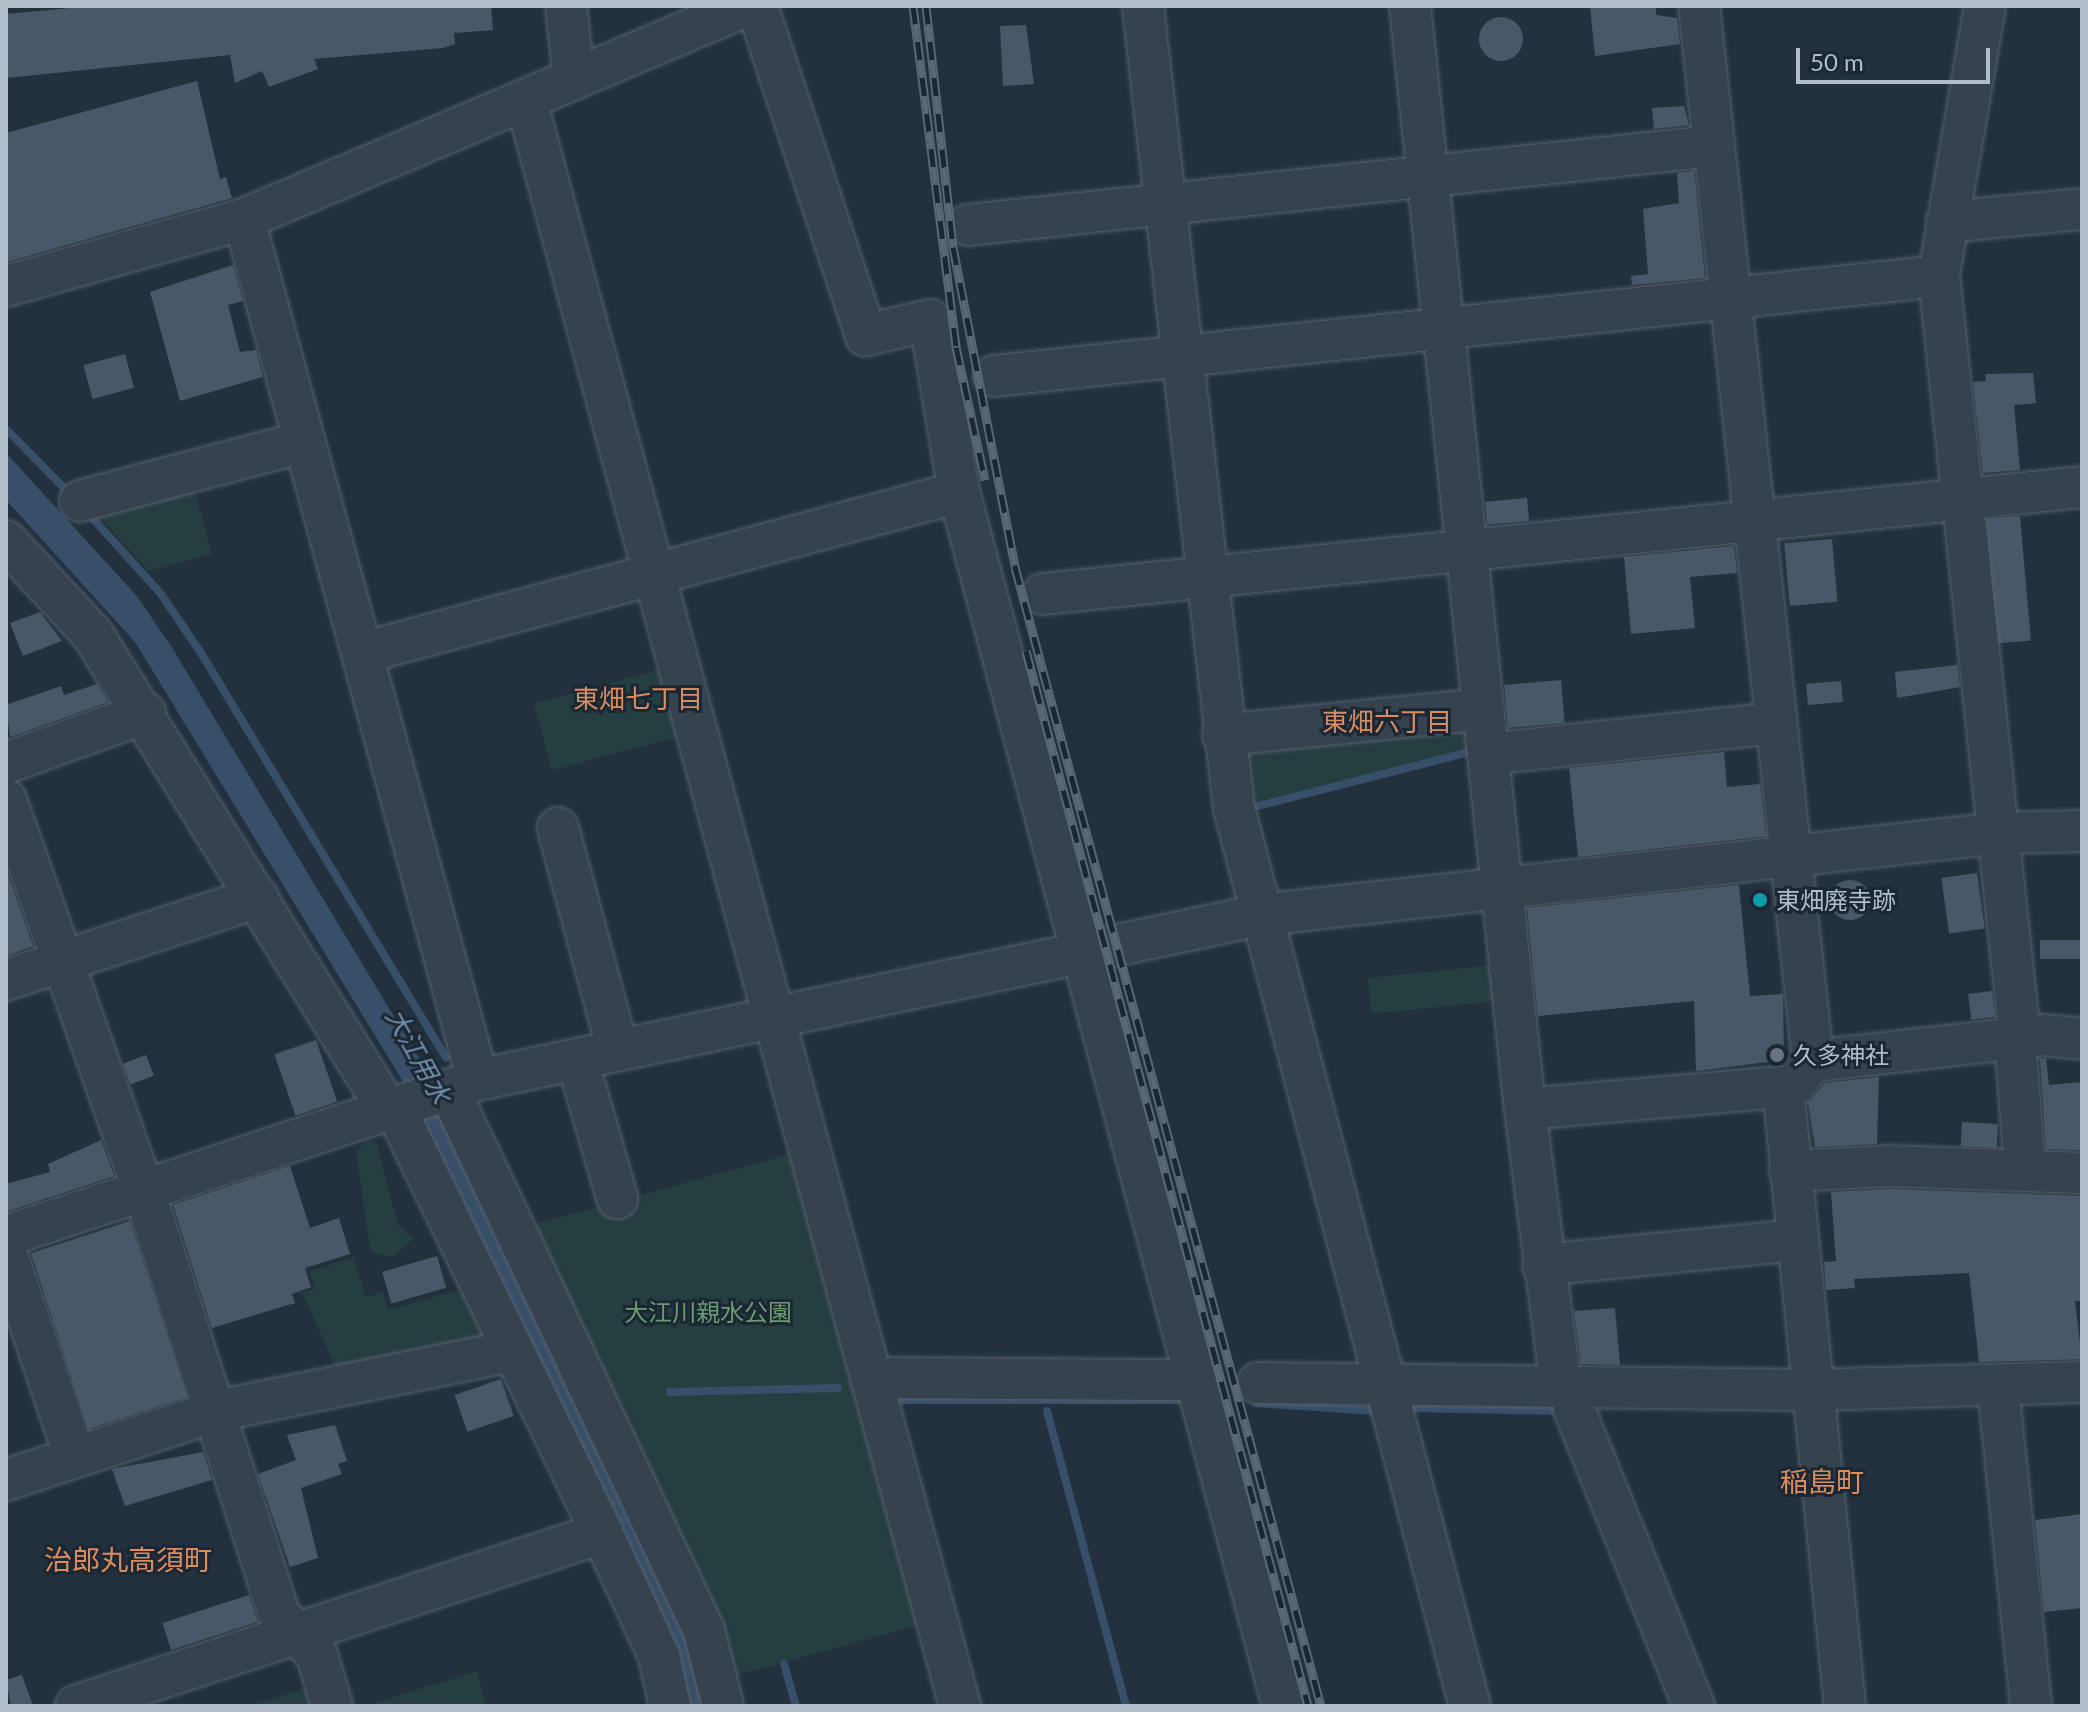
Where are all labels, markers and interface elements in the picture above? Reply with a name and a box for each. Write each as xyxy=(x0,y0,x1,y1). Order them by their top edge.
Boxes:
scale bar xyxy=(1800,32,1994,82)
text: 50 m xyxy=(1810,47,1864,76)
district label: 東畑七丁目 xyxy=(573,683,703,715)
district label: 東畑六丁目 xyxy=(1322,706,1452,738)
place label: 東畑廃寺跡 xyxy=(1776,886,1896,914)
marker: 東畑廃寺跡 xyxy=(1751,891,1769,909)
water label: 大江用水 xyxy=(379,1003,457,1109)
place label: 久多神社 xyxy=(1793,1041,1889,1069)
marker: 久多神社 xyxy=(1768,1046,1786,1064)
park label: 大江川親水公園 xyxy=(624,1298,792,1326)
district label: 稲島町 xyxy=(1780,1464,1864,1498)
district label: 治郎丸高須町 xyxy=(44,1542,212,1576)

